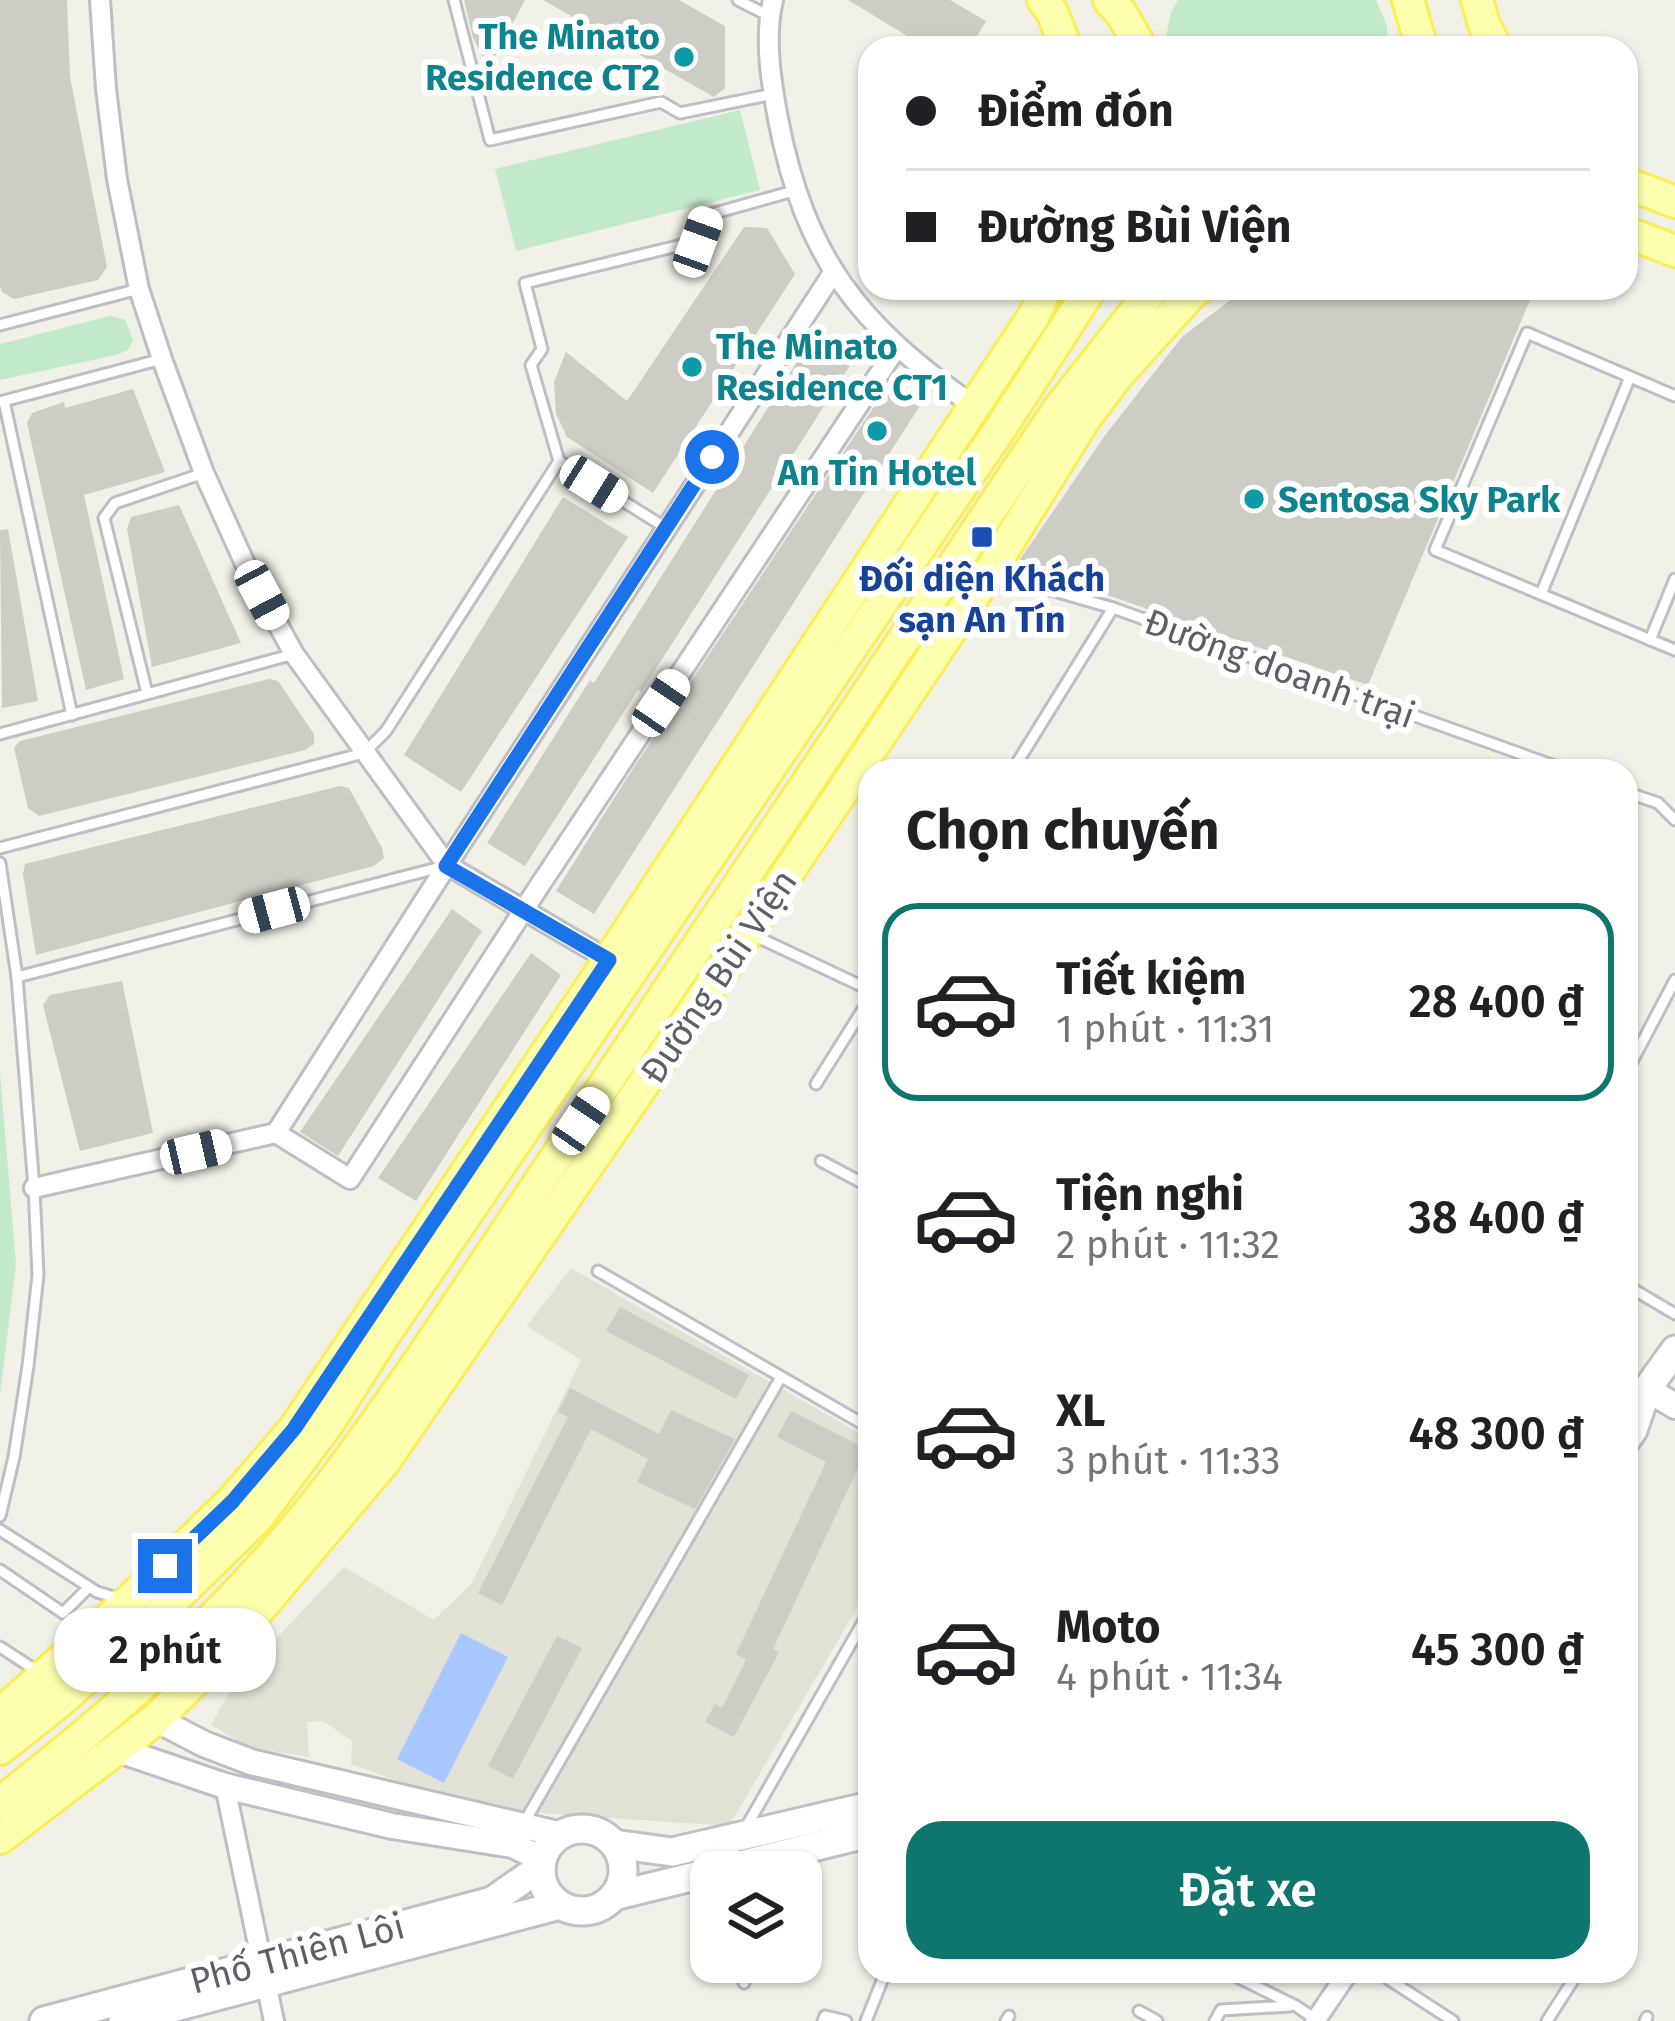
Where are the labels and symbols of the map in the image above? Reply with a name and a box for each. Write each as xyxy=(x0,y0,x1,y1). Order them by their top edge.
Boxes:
place label: The Minato Residence CT2 xyxy=(425,15,660,100)
marker: The Minato Residence CT2 xyxy=(671,44,697,70)
car xyxy=(669,202,727,282)
place label: The Minato Residence CT1 xyxy=(716,325,948,410)
marker: The Minato Residence CT1 xyxy=(679,354,705,380)
marker: An Tin Hotel xyxy=(864,418,890,444)
route start xyxy=(685,430,739,484)
car xyxy=(554,450,634,518)
place label: An Tin Hotel xyxy=(777,451,976,495)
place label: Sentosa Sky Park xyxy=(1278,478,1561,522)
marker: Sentosa Sky Park xyxy=(1241,486,1267,512)
marker: Đối diện Khách sạn An Tín xyxy=(969,524,995,550)
car xyxy=(229,555,295,635)
place label: Đối diện Khách sạn An Tín xyxy=(859,555,1105,642)
street label: Đường doanh trại xyxy=(1139,600,1421,738)
car xyxy=(626,663,696,743)
street label: Đường Bùi Viện xyxy=(631,861,807,1092)
car xyxy=(235,883,313,937)
car xyxy=(546,1081,616,1161)
car xyxy=(157,1126,235,1178)
route end xyxy=(138,1539,192,1593)
callout: 2 phút xyxy=(54,1608,276,1692)
street label: Phố Thiên Lôi xyxy=(185,1904,409,2004)

